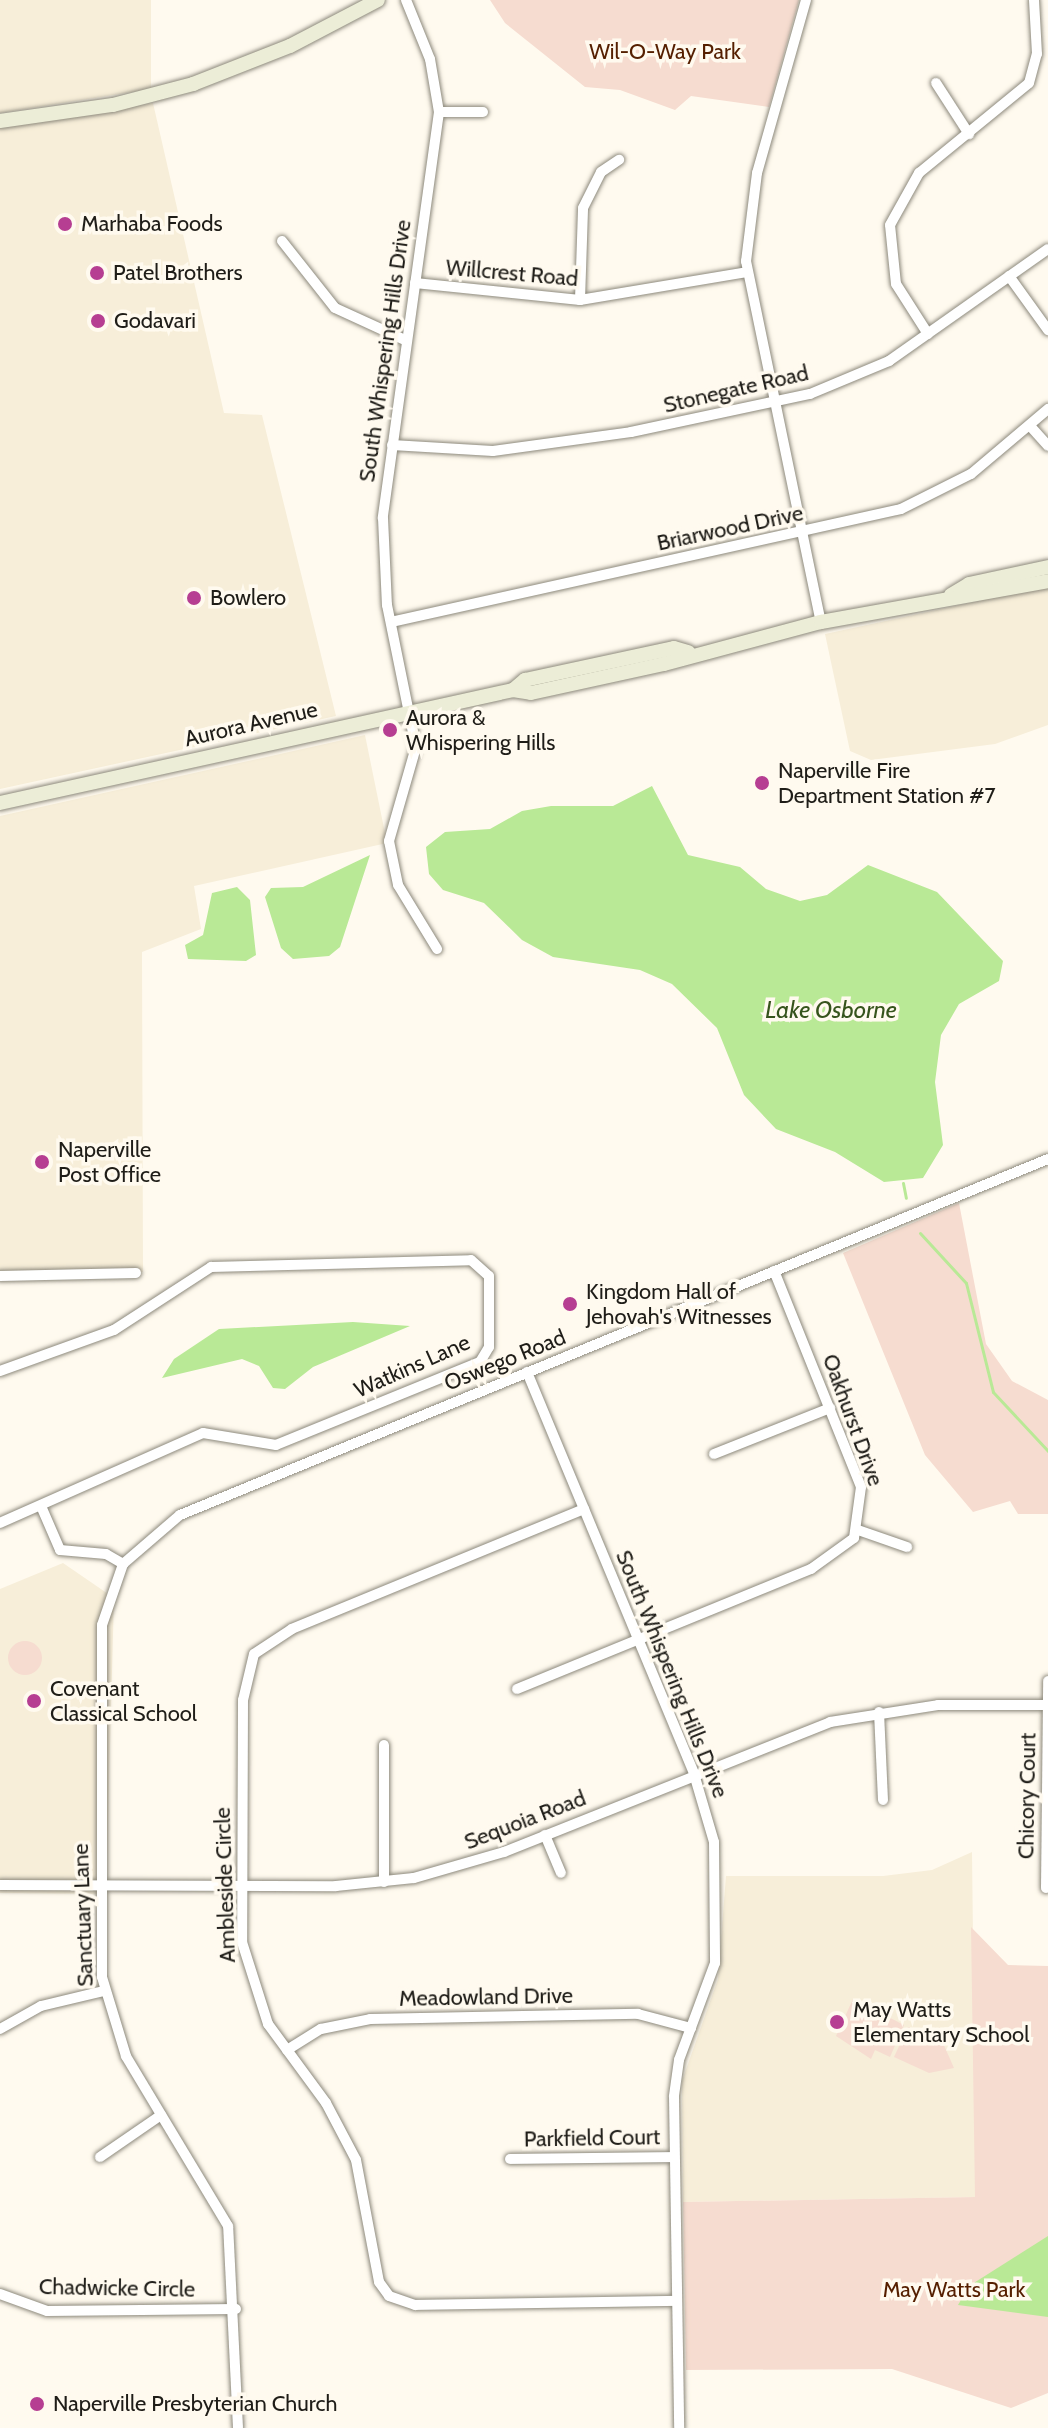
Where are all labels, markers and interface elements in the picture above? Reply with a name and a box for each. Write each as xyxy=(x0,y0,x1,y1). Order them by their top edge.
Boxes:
park label: Wil-O-Way Park xyxy=(589,39,741,65)
place label: Marhaba Foods xyxy=(81,211,223,237)
marker: Marhaba Foods xyxy=(56,215,74,233)
street label: South Whispering Hills Drive xyxy=(354,218,416,484)
street label: Willcrest Road xyxy=(445,254,579,292)
place label: Patel Brothers xyxy=(113,260,243,286)
marker: Patel Brothers xyxy=(88,264,106,282)
place label: Godavari xyxy=(114,308,196,334)
marker: Godavari xyxy=(89,312,107,330)
street label: Stonegate Road xyxy=(661,359,811,419)
street label: Briarwood Drive xyxy=(655,500,805,556)
place label: Bowlero xyxy=(210,585,286,611)
marker: Bowlero xyxy=(185,589,203,607)
street label: Aurora Avenue xyxy=(182,696,320,752)
place label: Aurora & Whispering Hills xyxy=(406,704,555,756)
marker: Aurora & Whispering Hills xyxy=(381,721,399,739)
place label: Naperville Fire Department Station #7 xyxy=(778,757,996,808)
marker: Naperville Fire Department Station #7 xyxy=(753,774,771,792)
water label: Lake Osborne xyxy=(765,996,897,1024)
place label: Naperville Post Office xyxy=(58,1136,161,1188)
marker: Naperville Post Office xyxy=(33,1153,51,1171)
place label: Kingdom Hall of Jehovah's Witnesses xyxy=(586,1278,772,1330)
marker: Kingdom Hall of Jehovah's Witnesses xyxy=(561,1295,579,1313)
street label: Oswego Road xyxy=(440,1324,570,1396)
street label: Watkins Lane xyxy=(350,1329,474,1403)
street label: Oakhurst Drive xyxy=(817,1350,889,1490)
street label: South Whispering Hills Drive xyxy=(610,1546,734,1802)
place label: Covenant Classical School xyxy=(50,1675,197,1726)
marker: Covenant Classical School xyxy=(25,1692,43,1710)
street label: Chicory Court xyxy=(1013,1733,1041,1859)
street label: Sequoia Road xyxy=(461,1785,589,1855)
street label: Ambleside Circle xyxy=(209,1807,241,1963)
street label: Sanctuary Lane xyxy=(67,1843,99,1987)
street label: Meadowland Drive xyxy=(399,1982,573,2012)
place label: May Watts Elementary School xyxy=(853,1996,1029,2048)
marker: May Watts Elementary School xyxy=(828,2013,846,2031)
street label: Parkfield Court xyxy=(524,2124,660,2152)
street label: Chadwicke Circle xyxy=(39,2273,195,2303)
park label: May Watts Park xyxy=(883,2277,1025,2303)
place label: Naperville Presbyterian Church xyxy=(53,2391,337,2417)
marker: Naperville Presbyterian Church xyxy=(28,2395,46,2413)

